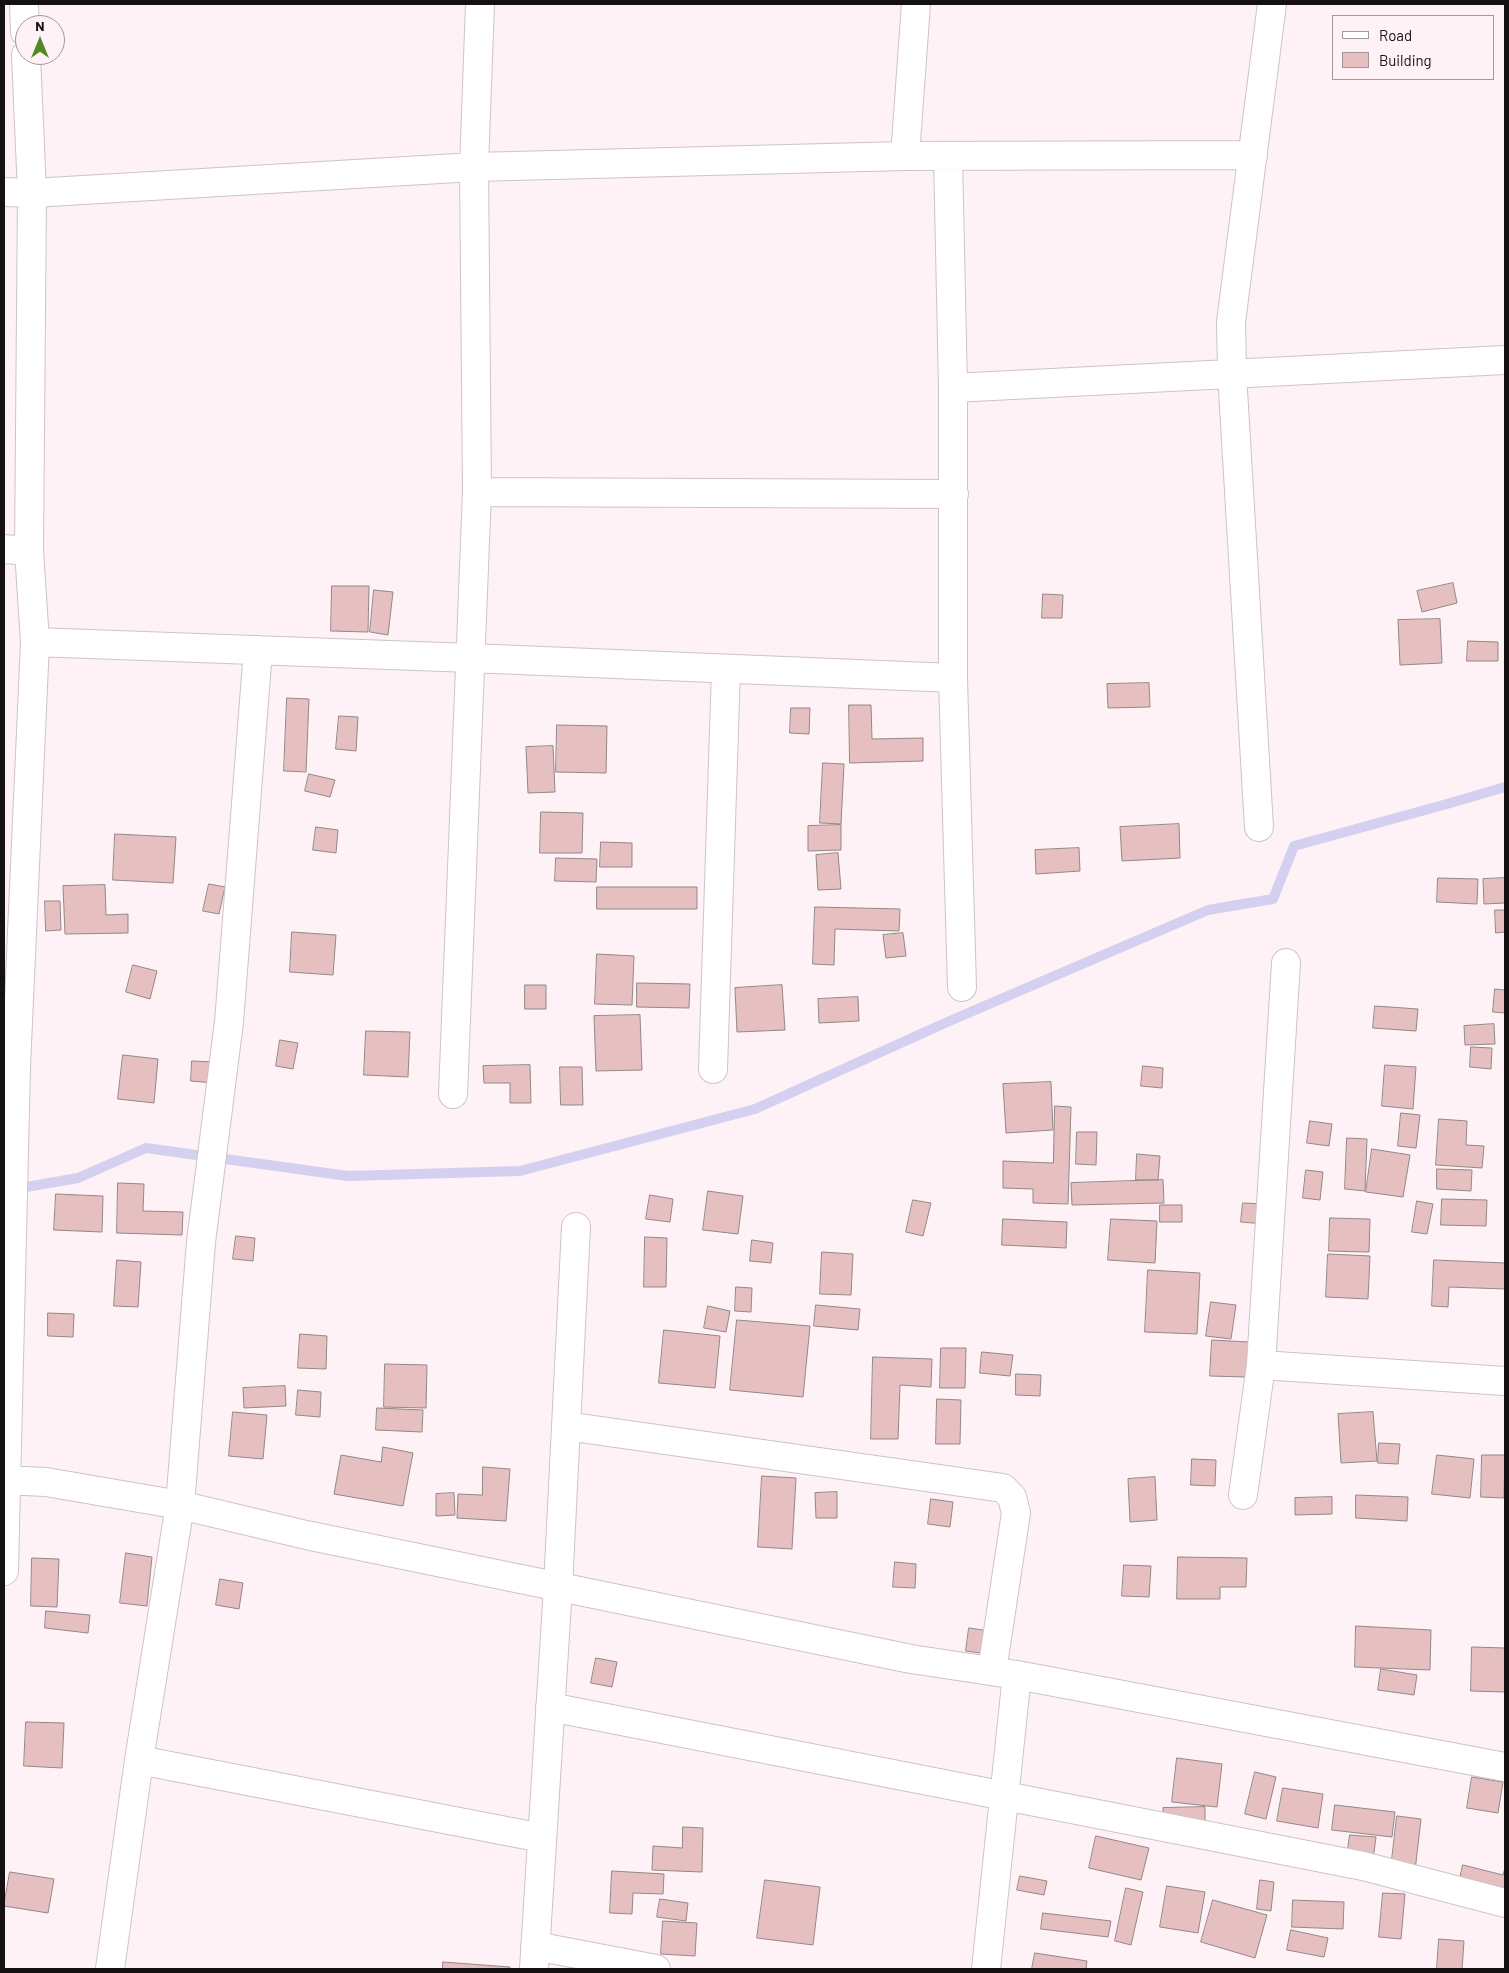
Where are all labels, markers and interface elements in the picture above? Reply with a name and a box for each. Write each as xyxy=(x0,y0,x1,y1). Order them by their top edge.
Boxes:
north arrow xyxy=(15,15,65,65)
legend xyxy=(1332,15,1494,80)
text: N xyxy=(35,17,45,34)
text: Road xyxy=(1379,26,1412,44)
text: Building xyxy=(1379,51,1432,69)

